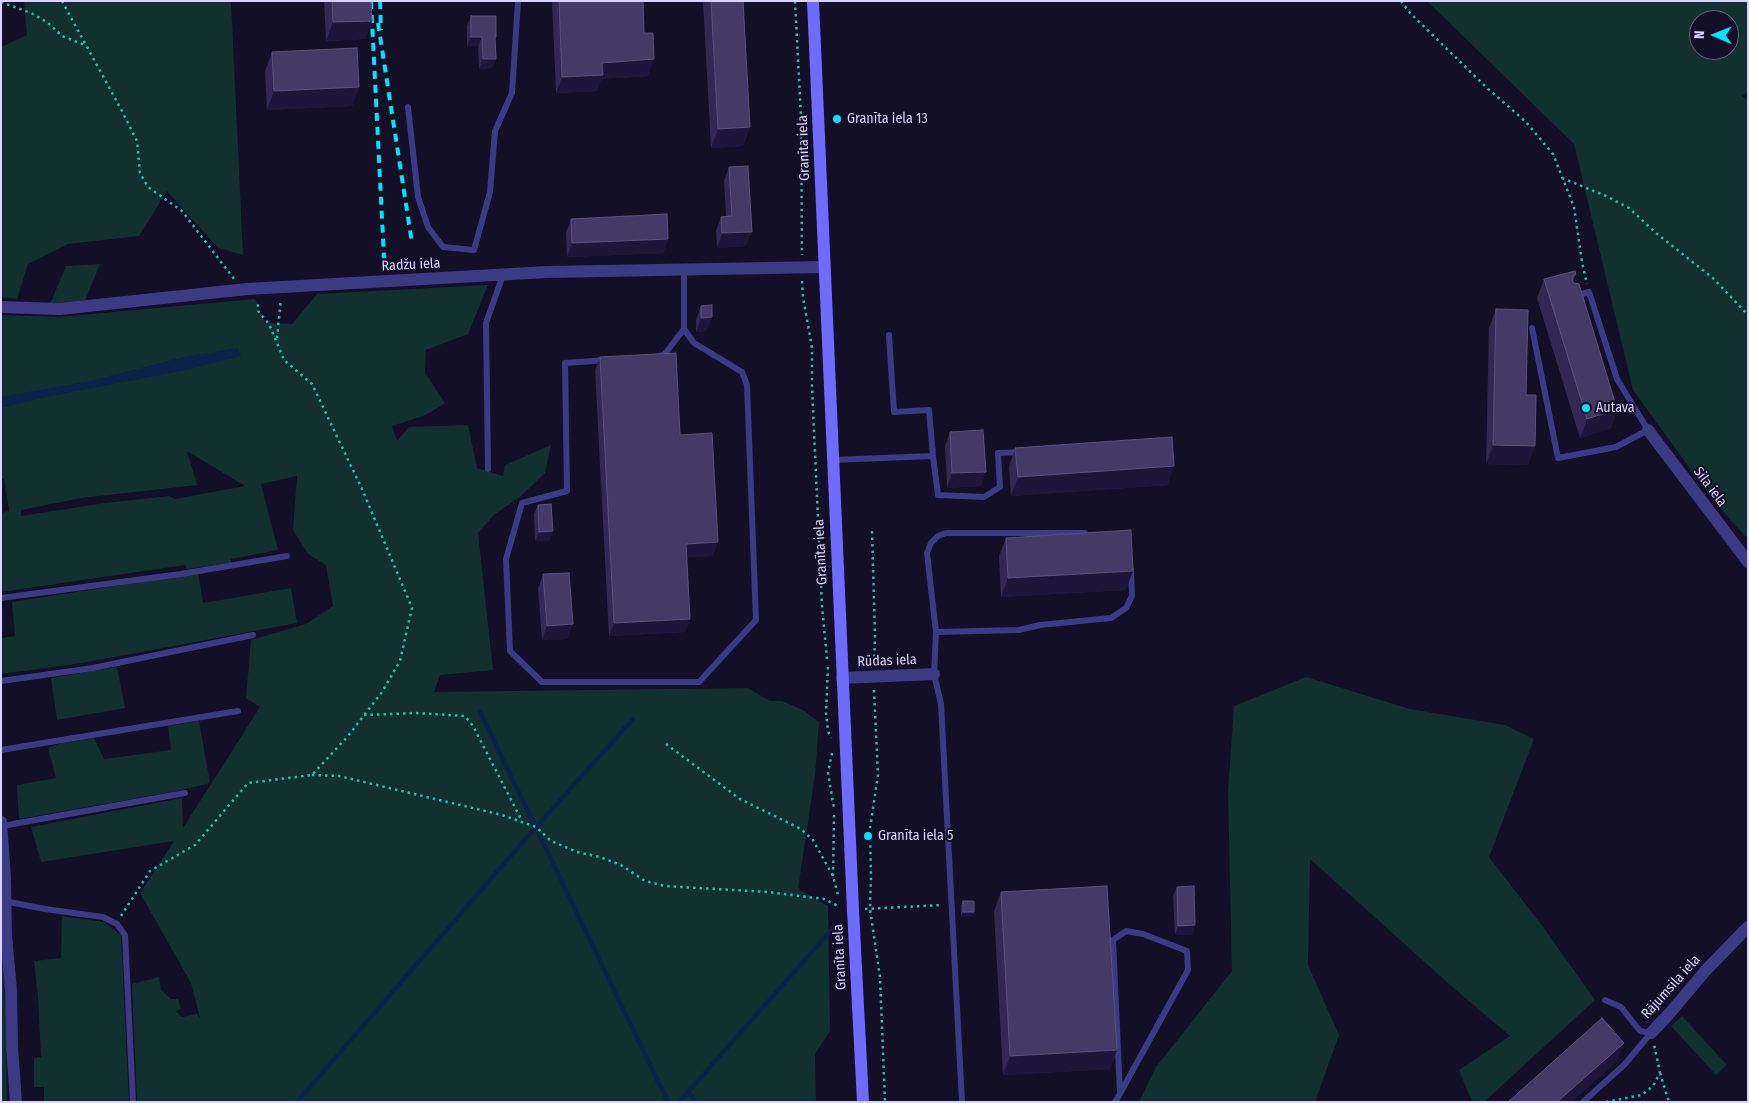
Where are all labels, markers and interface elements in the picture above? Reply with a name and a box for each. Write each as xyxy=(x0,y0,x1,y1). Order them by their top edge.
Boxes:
north arrow xyxy=(1689,10,1739,60)
text: N xyxy=(1691,30,1708,39)
place label: Granīta iela 13 xyxy=(847,111,928,127)
marker: Granīta iela 13 xyxy=(831,113,843,125)
street label: Granīta iela xyxy=(794,115,814,181)
street label: Radžu iela xyxy=(381,255,441,275)
place label: Autava xyxy=(1596,400,1635,416)
marker: Autava xyxy=(1580,402,1592,414)
street label: Sila iela xyxy=(1690,464,1730,510)
street label: Granīta iela xyxy=(811,519,831,585)
street label: Rūdas iela xyxy=(857,652,917,670)
place label: Granīta iela 5 xyxy=(878,828,954,844)
marker: Granīta iela 5 xyxy=(862,830,874,842)
street label: Granīta iela xyxy=(830,924,850,990)
street label: Rājumsila iela xyxy=(1638,952,1704,1022)

